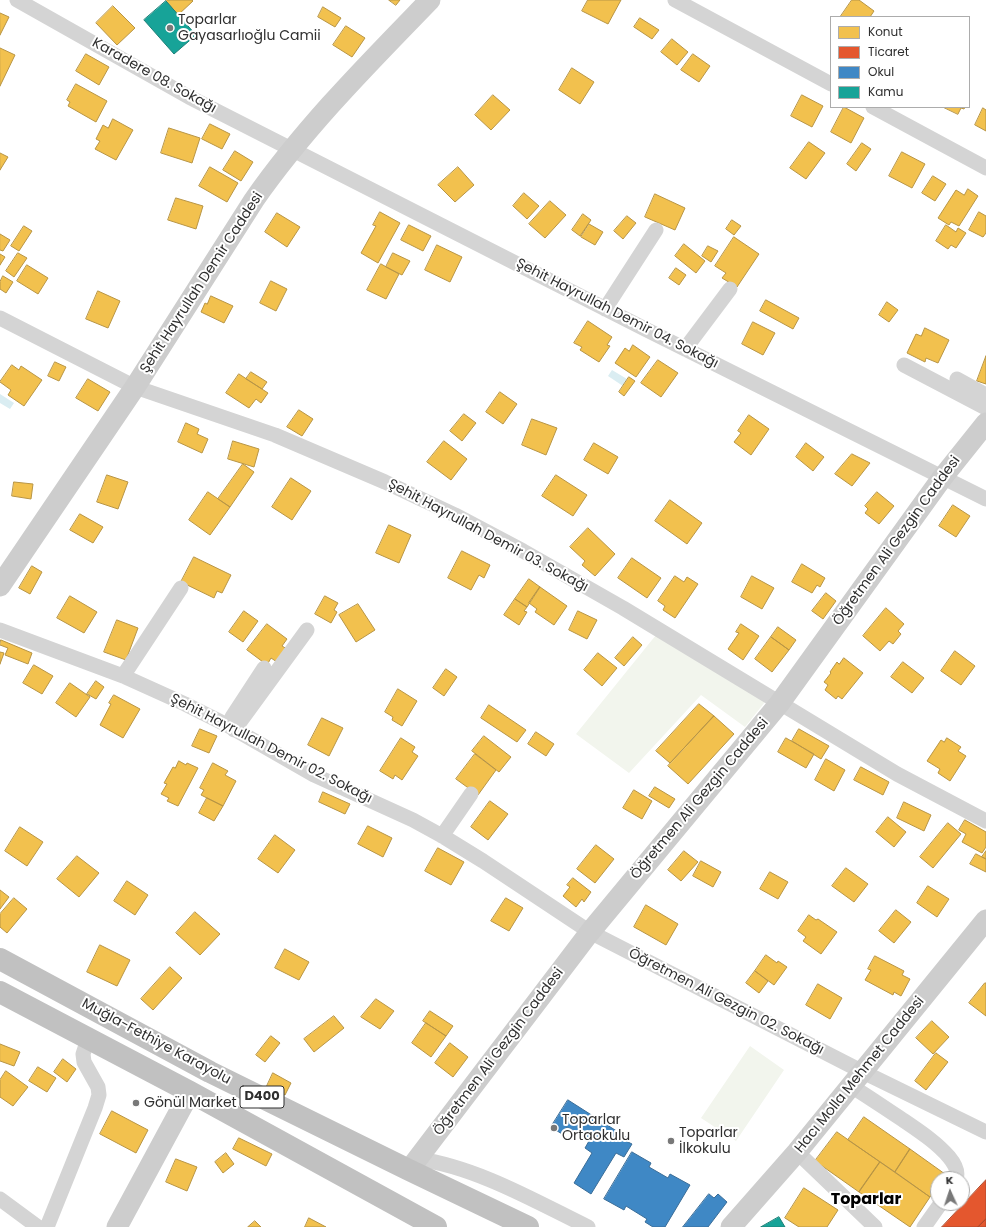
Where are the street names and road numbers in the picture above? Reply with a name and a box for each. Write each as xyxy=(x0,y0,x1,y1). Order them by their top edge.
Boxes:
street label: Karadere 08. Sokağı xyxy=(89,35,219,117)
street label: Şehit Hayrullah Demir Caddesi xyxy=(137,189,267,377)
street label: Şehit Hayrullah Demir 04. Sokağı xyxy=(513,255,721,373)
street label: Öğretmen Ali Gezgin Caddesi xyxy=(830,453,964,629)
street label: Şehit Hayrullah Demir 03. Sokağı xyxy=(385,476,591,596)
street label: Şehit Hayrullah Demir 02. Sokağı xyxy=(167,691,375,807)
street label: Öğretmen Ali Gezgin Caddesi xyxy=(628,715,772,883)
street label: Öğretmen Ali Gezgin 02. Sokağı xyxy=(625,945,827,1059)
street label: Öğretmen Ali Gezgin Caddesi xyxy=(430,965,568,1139)
street label: Hacı Molla Mehmet Caddesi xyxy=(792,993,928,1157)
street label: Muğla-Fethiye Karayolu xyxy=(79,996,233,1088)
road number: D400 xyxy=(240,1086,284,1108)

